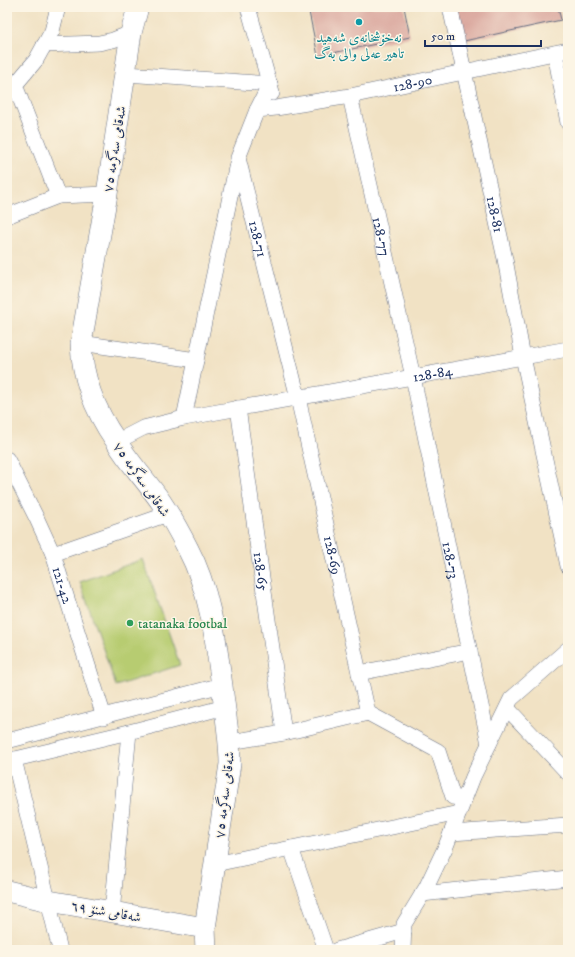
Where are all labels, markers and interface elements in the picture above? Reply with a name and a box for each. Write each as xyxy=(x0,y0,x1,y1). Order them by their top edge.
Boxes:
marker: نەخۆشخانەی شەهید تاهیر عەلی والی بەگ xyxy=(354,17,364,27)
scale bar xyxy=(425,22,541,48)
place label: نەخۆشخانەی شەهید تاهیر عەلی والی بەگ xyxy=(314,29,404,63)
text: 50 m xyxy=(431,29,455,44)
street label: 128-90 xyxy=(392,71,434,97)
street label: شەقامی سەگرمە ٧٥ xyxy=(98,104,131,194)
street label: 128-81 xyxy=(482,194,507,234)
street label: 128-77 xyxy=(367,215,394,258)
street label: 128-71 xyxy=(244,219,270,259)
street label: 128-84 xyxy=(411,362,455,387)
street label: شەقامی سەگرمە ٧٥ xyxy=(109,438,174,521)
street label: 128-69 xyxy=(319,534,345,576)
street label: 128-73 xyxy=(437,540,463,580)
street label: 128-65 xyxy=(248,551,272,592)
street label: 121-42 xyxy=(47,565,76,606)
place label: tatanaka footbal xyxy=(138,615,228,633)
marker: tatanaka footbal xyxy=(125,618,135,628)
street label: شەقامی سەگرمە ٧٥ xyxy=(210,750,239,840)
street label: شەقامی شنۆ ٦٩ xyxy=(69,897,143,927)

